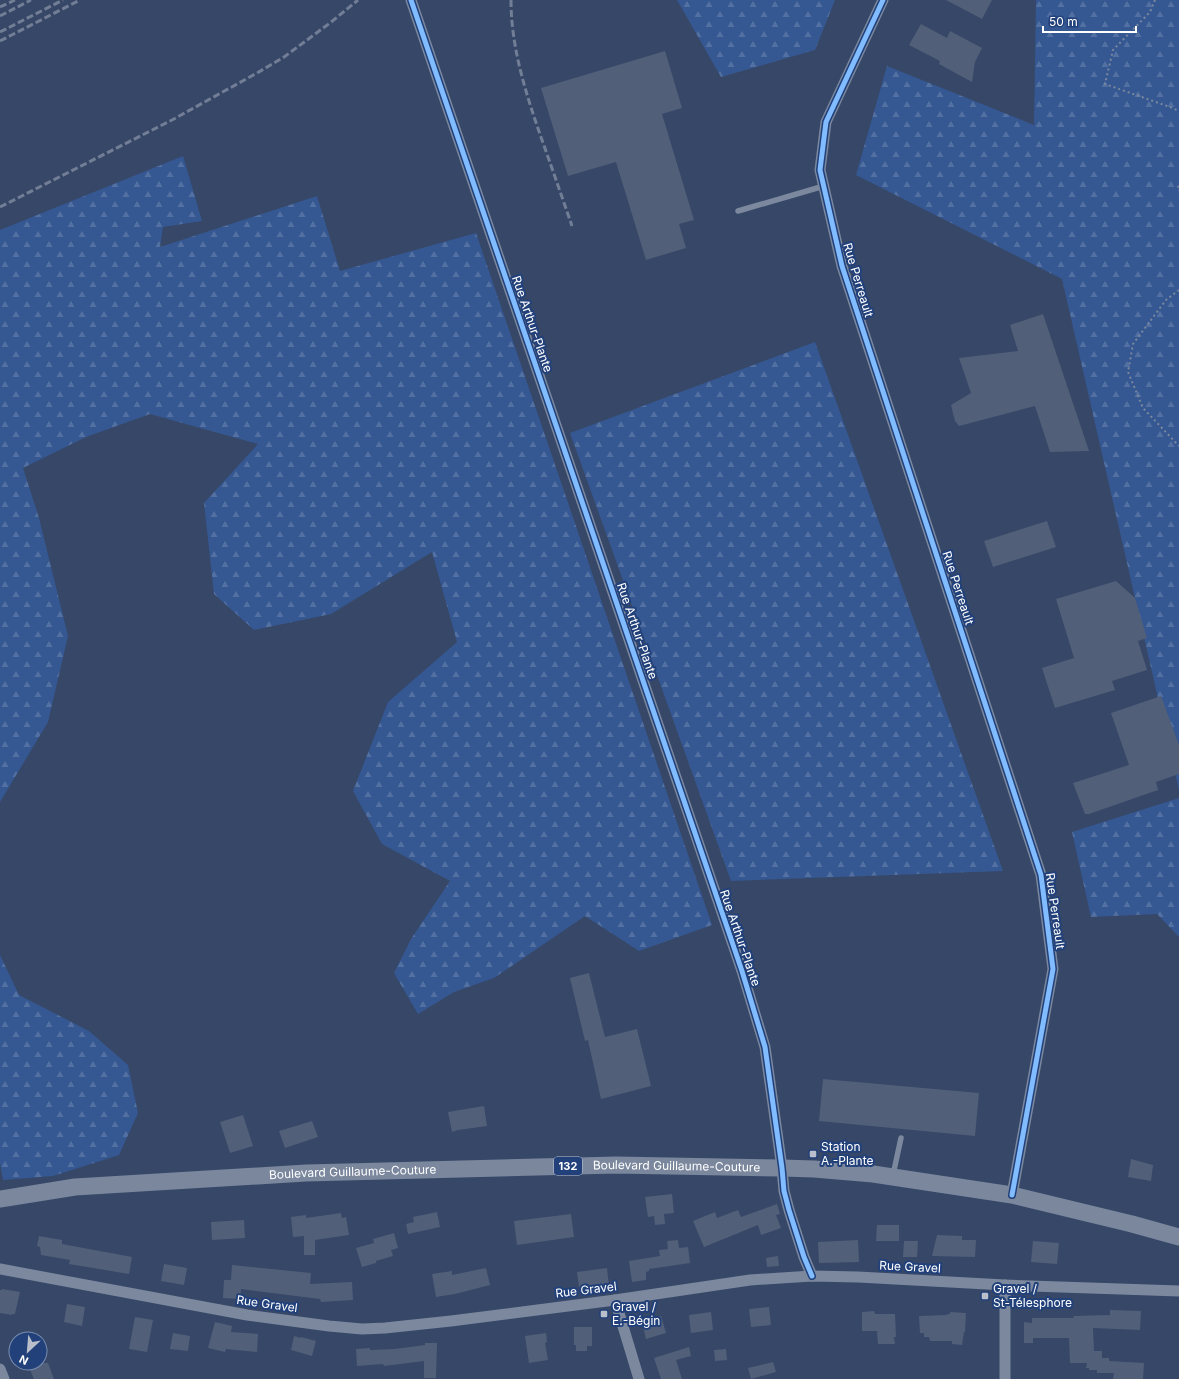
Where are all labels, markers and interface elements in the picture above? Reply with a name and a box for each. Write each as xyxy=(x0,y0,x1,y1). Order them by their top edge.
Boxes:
scale bar xyxy=(1043,8,1136,34)
text: 50 m xyxy=(1049,14,1078,29)
street label: Rue Perreault xyxy=(840,241,877,319)
street label: Rue Arthur-Plante xyxy=(509,274,556,374)
street label: Rue Perreault xyxy=(939,549,977,627)
street label: Rue Arthur-Plante xyxy=(614,581,661,681)
street label: Rue Perreault xyxy=(1043,872,1068,950)
street label: Rue Arthur-Plante xyxy=(717,888,764,988)
place label: Station A.-Plante xyxy=(821,1139,873,1168)
marker: Station A.-Plante xyxy=(808,1149,818,1159)
road number: 132 xyxy=(554,1157,582,1175)
street label: Boulevard Guillaume-Couture xyxy=(593,1157,760,1175)
street label: Boulevard Guillaume-Couture xyxy=(268,1162,437,1182)
street label: Rue Gravel xyxy=(879,1257,941,1276)
street label: Rue Gravel xyxy=(554,1278,617,1301)
place label: Gravel / St-Télesphore xyxy=(993,1281,1072,1310)
marker: Gravel / St-Télesphore xyxy=(980,1291,990,1301)
street label: Rue Gravel xyxy=(236,1292,299,1315)
place label: Gravel / E.-Bégin xyxy=(612,1299,660,1328)
marker: Gravel / E.-Bégin xyxy=(599,1309,609,1319)
north arrow xyxy=(8,1331,48,1371)
text: N xyxy=(17,1352,30,1368)

